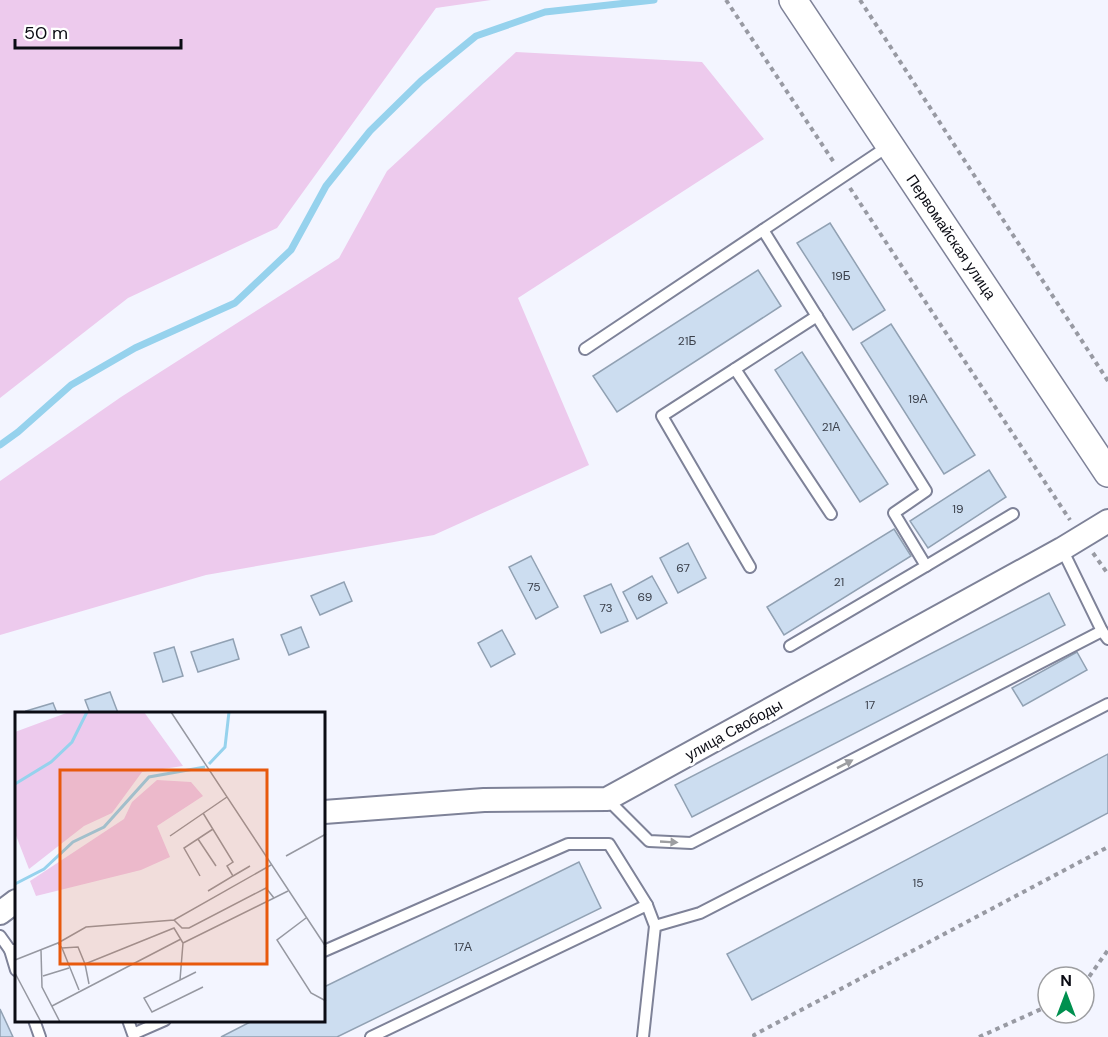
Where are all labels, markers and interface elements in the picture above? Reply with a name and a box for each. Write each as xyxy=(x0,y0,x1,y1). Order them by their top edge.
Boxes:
scale bar xyxy=(15,12,182,50)
text: 50 m xyxy=(24,21,68,45)
street label: Первомайская улица xyxy=(902,171,1001,304)
house number: 19Б xyxy=(831,268,851,284)
house number: 21Б xyxy=(678,333,696,349)
house number: 19А xyxy=(908,391,928,407)
house number: 21А xyxy=(822,419,840,435)
house number: 19 xyxy=(952,501,964,517)
house number: 67 xyxy=(676,560,690,576)
house number: 21 xyxy=(834,574,844,590)
house number: 75 xyxy=(527,579,541,595)
house number: 69 xyxy=(638,589,652,605)
house number: 73 xyxy=(599,600,613,616)
street label: улица Свободы xyxy=(682,695,786,765)
house number: 17 xyxy=(865,697,875,713)
inset map xyxy=(15,712,326,1022)
one-way arrow xyxy=(836,759,854,769)
one-way arrow xyxy=(660,837,679,847)
house number: 15 xyxy=(912,875,924,891)
house number: 17А xyxy=(454,939,472,955)
north arrow xyxy=(1036,965,1096,1025)
text: N xyxy=(1060,970,1072,991)

